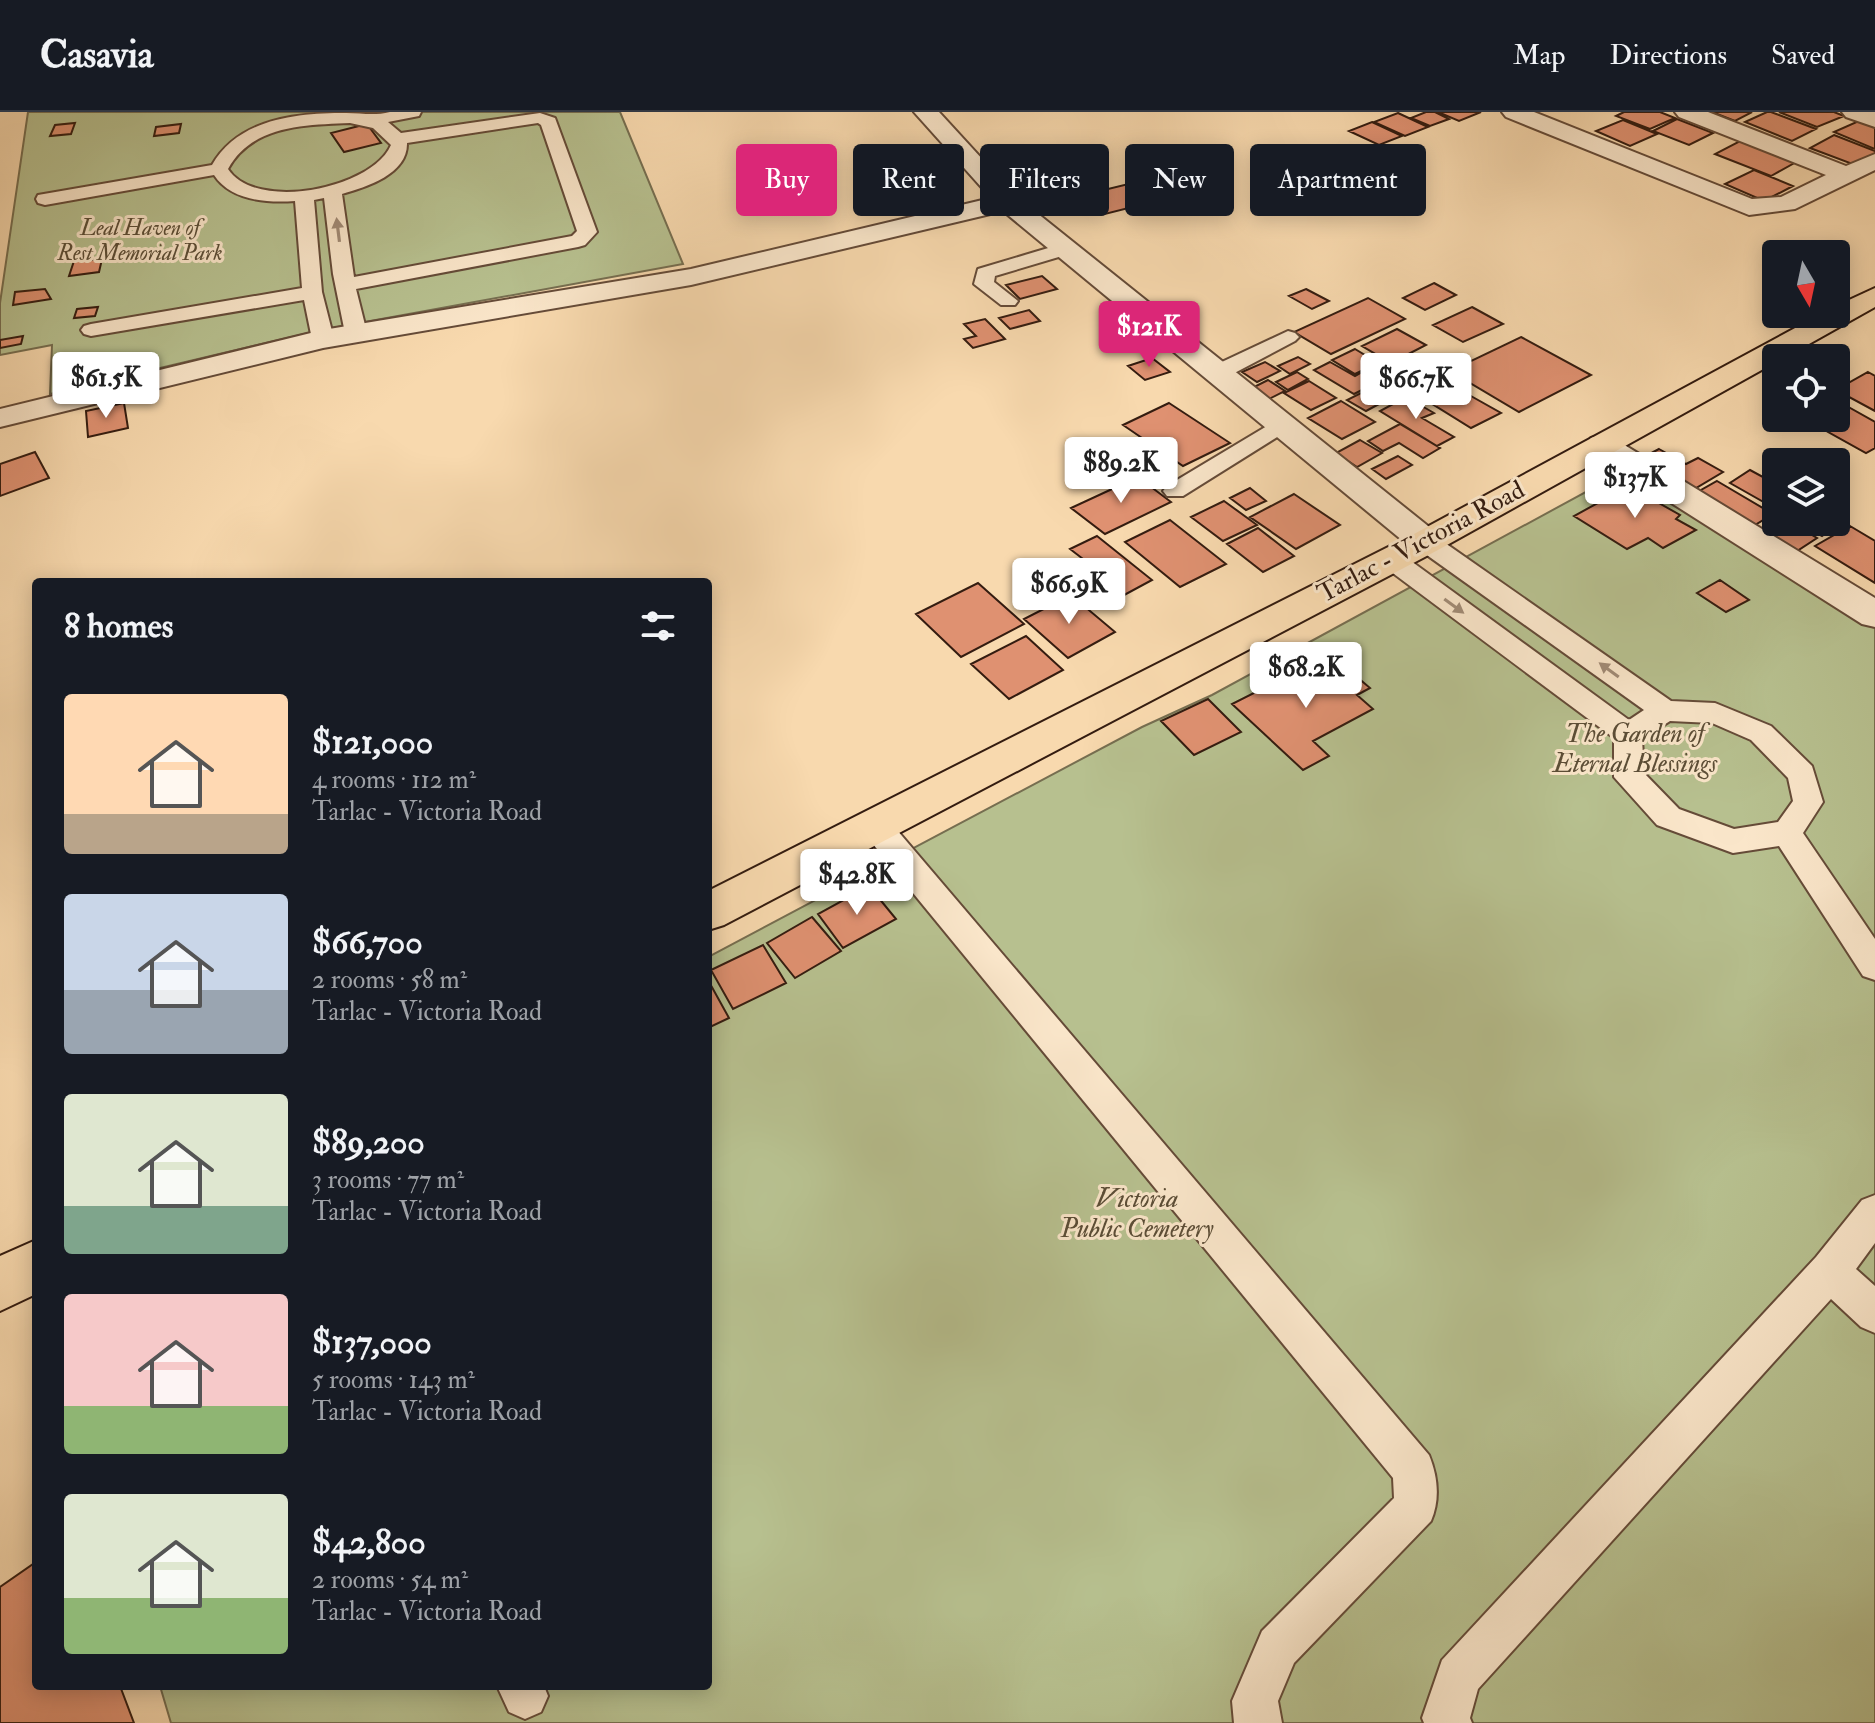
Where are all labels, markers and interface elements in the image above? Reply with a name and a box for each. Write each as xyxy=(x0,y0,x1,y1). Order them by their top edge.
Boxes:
text: Casavia xyxy=(40,31,153,79)
text: Map xyxy=(1513,38,1566,73)
text: Directions xyxy=(1610,38,1727,73)
text: Saved xyxy=(1771,38,1835,73)
chip: Buy xyxy=(736,144,837,216)
chip: Rent xyxy=(853,144,964,216)
chip: Filters xyxy=(980,144,1109,216)
chip: New xyxy=(1125,144,1234,216)
chip: Apartment xyxy=(1250,144,1426,216)
park label: Leal Haven of Rest Memorial Park xyxy=(56,214,223,267)
one-way arrow xyxy=(331,217,344,242)
north arrow xyxy=(1762,240,1850,328)
map controls xyxy=(1762,240,1850,536)
pin: $121K xyxy=(1093,301,1205,369)
text: $121K xyxy=(1117,311,1181,343)
button: locate xyxy=(1762,344,1850,432)
pin: $61.5K xyxy=(41,352,171,420)
pin: $66.7K xyxy=(1351,353,1481,421)
text: $61.5K xyxy=(70,362,142,394)
text: $66.7K xyxy=(1378,363,1454,395)
pin: $89.2K xyxy=(1056,437,1186,505)
text: $89.2K xyxy=(1083,447,1159,479)
button: layers xyxy=(1762,448,1850,536)
pin: $137K xyxy=(1579,452,1691,520)
text: $137K xyxy=(1603,462,1667,494)
street label: Tarlac - Victoria Road xyxy=(1312,474,1530,610)
pin: $66.9K xyxy=(1004,558,1134,626)
text: $66.9K xyxy=(1030,568,1108,600)
one-way arrow xyxy=(1444,597,1464,613)
icon: filters xyxy=(636,604,680,648)
text: 8 homes xyxy=(64,605,173,648)
pin: $68.2K xyxy=(1241,642,1371,710)
text: $68.2K xyxy=(1268,652,1344,684)
one-way arrow xyxy=(1598,662,1620,678)
park label: The Garden of Eternal Blessings xyxy=(1551,718,1718,780)
text: $121,000 xyxy=(312,721,433,764)
icon: home xyxy=(128,726,224,822)
text: 4 rooms · 112 m² xyxy=(312,764,476,796)
text: Tarlac - Victoria Road xyxy=(312,796,542,828)
pin: $42.8K xyxy=(792,849,922,917)
text: $42.8K xyxy=(818,859,896,891)
text: $66,700 xyxy=(312,921,423,964)
icon: home xyxy=(128,926,224,1022)
text: 2 rooms · 58 m² xyxy=(312,964,467,996)
text: Tarlac - Victoria Road xyxy=(312,996,542,1028)
text: $89,200 xyxy=(312,1121,425,1164)
icon: home xyxy=(128,1126,224,1222)
text: 3 rooms · 77 m² xyxy=(312,1164,464,1196)
park label: Victoria Public Cemetery xyxy=(1059,1183,1214,1245)
text: Tarlac - Victoria Road xyxy=(312,1196,542,1228)
text: $137,000 xyxy=(312,1321,432,1364)
icon: home xyxy=(128,1326,224,1422)
text: 5 rooms · 143 m² xyxy=(312,1364,475,1396)
text: Tarlac - Victoria Road xyxy=(312,1396,542,1428)
text: $42,800 xyxy=(312,1521,426,1564)
icon: home xyxy=(128,1526,224,1622)
text: 2 rooms · 54 m² xyxy=(312,1564,468,1596)
text: Tarlac - Victoria Road xyxy=(312,1596,542,1628)

